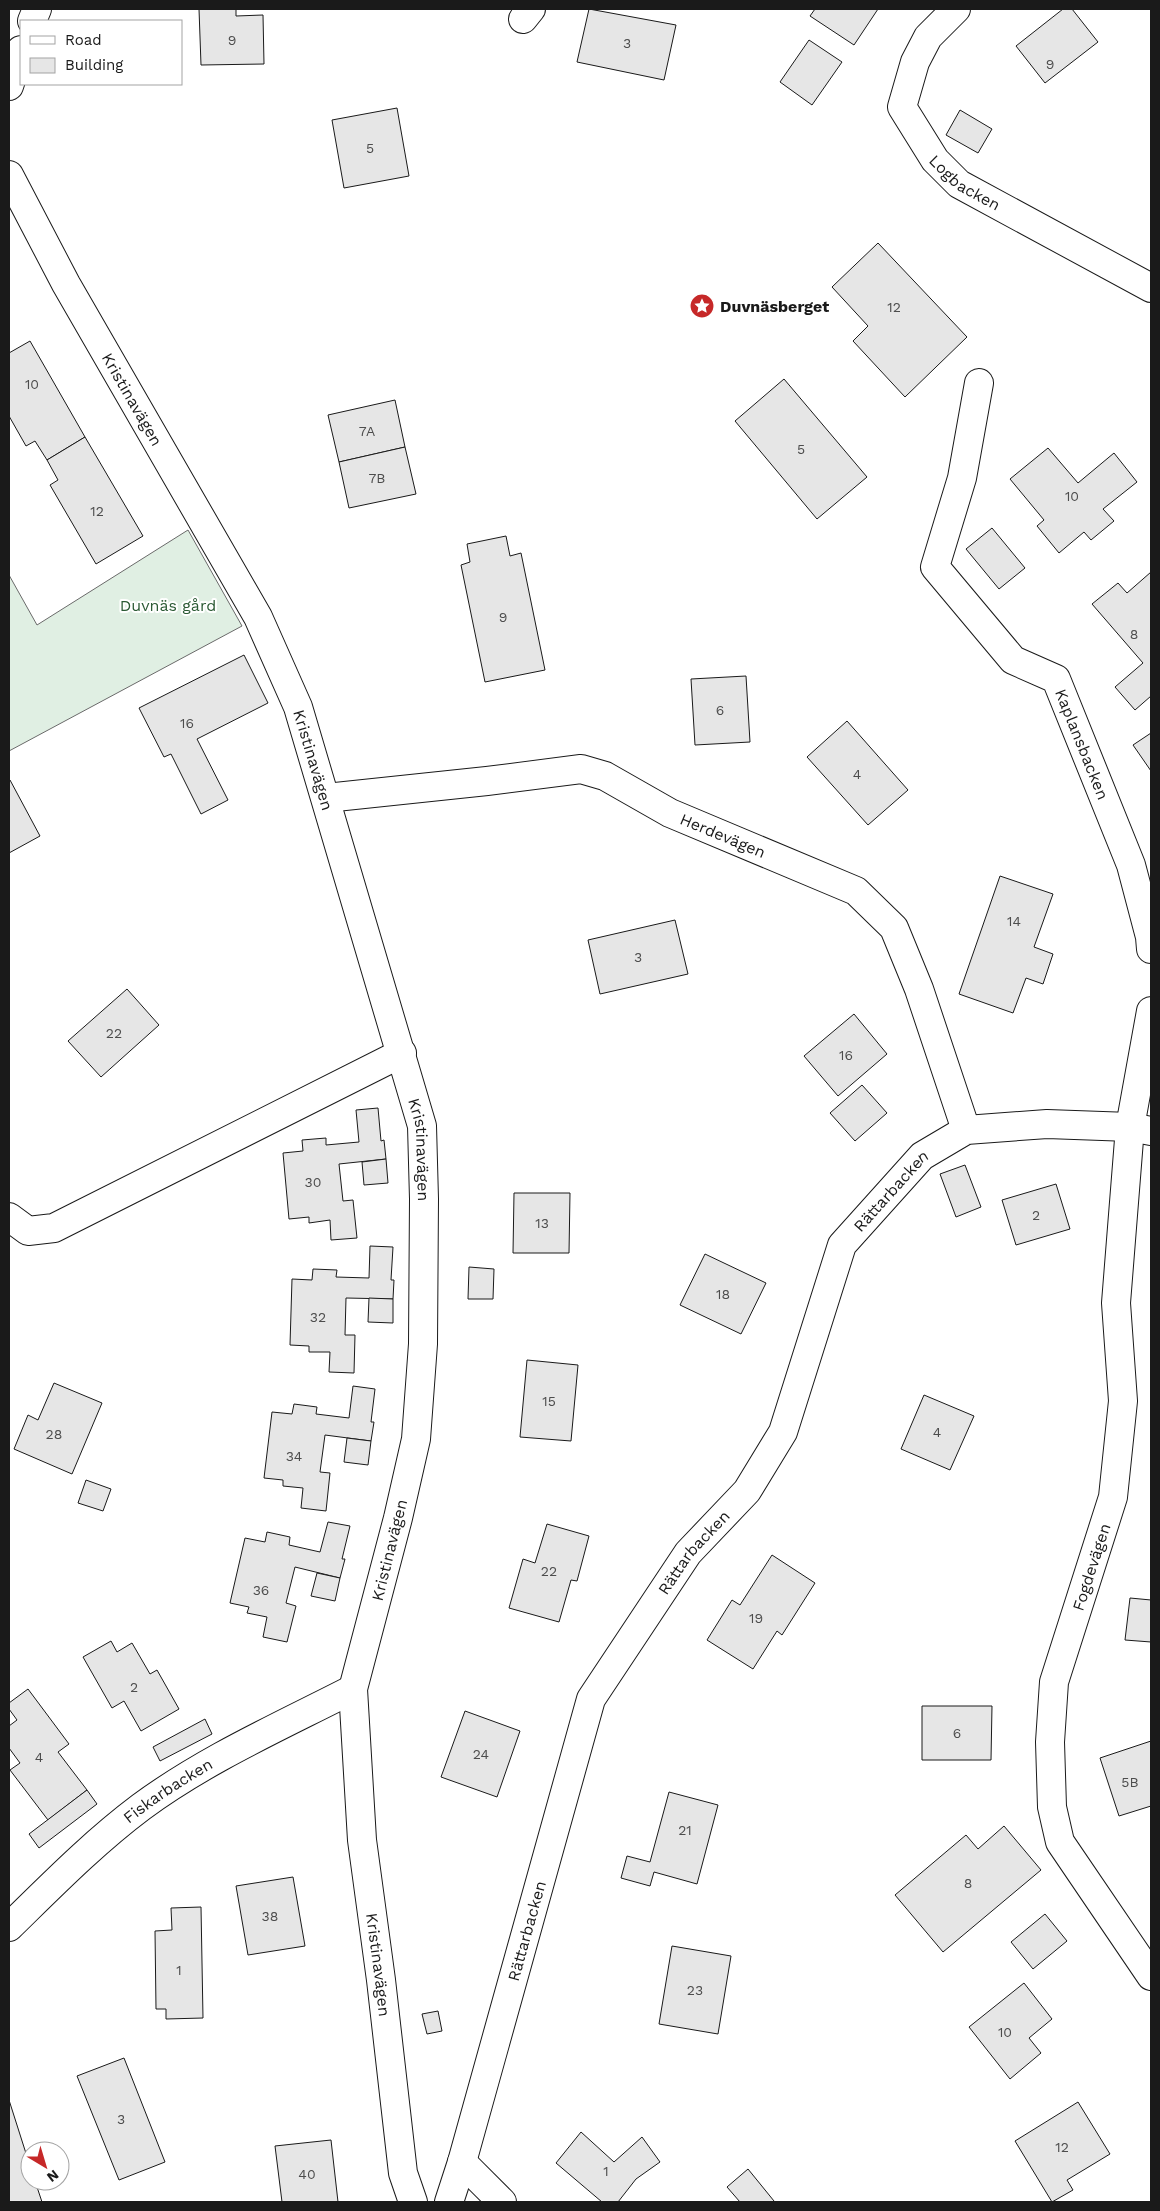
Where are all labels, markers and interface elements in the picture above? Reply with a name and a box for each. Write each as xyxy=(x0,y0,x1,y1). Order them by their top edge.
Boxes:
legend xyxy=(20,20,182,85)
text: Road xyxy=(65,31,102,49)
house number: 9 xyxy=(228,32,236,48)
house number: 3 xyxy=(623,35,631,51)
text: Building xyxy=(65,56,123,74)
house number: 9 xyxy=(1046,56,1054,72)
house number: 5 xyxy=(366,140,374,156)
street label: Logbacken xyxy=(925,151,1004,215)
place icon: Duvnäsberget xyxy=(689,293,715,319)
place label: Duvnäsberget xyxy=(720,297,829,316)
house number: 12 xyxy=(887,299,901,315)
street label: Kristinavägen xyxy=(98,350,166,449)
house number: 10 xyxy=(25,376,39,392)
house number: 7A xyxy=(359,423,375,439)
house number: 5 xyxy=(797,441,805,457)
house number: 7B xyxy=(369,470,386,486)
house number: 10 xyxy=(1065,488,1079,504)
house number: 12 xyxy=(90,503,104,519)
park label: Duvnäs gård xyxy=(120,596,216,615)
house number: 9 xyxy=(499,609,507,625)
house number: 8 xyxy=(1130,626,1138,642)
street label: Kaplansbacken xyxy=(1051,686,1113,802)
house number: 6 xyxy=(716,702,724,718)
street label: Kristinavägen xyxy=(289,707,337,813)
house number: 16 xyxy=(180,715,194,731)
house number: 4 xyxy=(853,766,861,782)
street label: Herdevägen xyxy=(677,809,769,862)
house number: 14 xyxy=(1007,913,1021,929)
house number: 3 xyxy=(634,949,642,965)
house number: 22 xyxy=(106,1025,122,1041)
house number: 16 xyxy=(839,1047,853,1063)
street label: Kristinavägen xyxy=(404,1096,433,1202)
street label: Rättarbacken xyxy=(850,1146,932,1236)
house number: 30 xyxy=(305,1174,321,1190)
house number: 2 xyxy=(1032,1207,1040,1223)
house number: 13 xyxy=(535,1215,549,1231)
house number: 18 xyxy=(716,1286,730,1302)
house number: 32 xyxy=(310,1309,326,1325)
house number: 15 xyxy=(542,1393,556,1409)
house number: 4 xyxy=(933,1424,941,1440)
house number: 28 xyxy=(46,1426,62,1442)
house number: 34 xyxy=(286,1448,302,1464)
street label: Kristinavägen xyxy=(368,1497,411,1603)
street label: Rättarbacken xyxy=(654,1506,734,1598)
street label: Fogdevägen xyxy=(1068,1521,1115,1613)
house number: 22 xyxy=(541,1563,557,1579)
house number: 36 xyxy=(253,1582,269,1598)
house number: 19 xyxy=(749,1610,763,1626)
house number: 2 xyxy=(130,1679,138,1695)
house number: 6 xyxy=(953,1725,961,1741)
house number: 24 xyxy=(473,1746,489,1762)
house number: 4 xyxy=(35,1749,43,1765)
street label: Fiskarbacken xyxy=(120,1754,216,1827)
house number: 5B xyxy=(1121,1774,1139,1790)
house number: 21 xyxy=(678,1822,692,1838)
house number: 8 xyxy=(964,1875,972,1891)
street label: Rättarbacken xyxy=(504,1879,550,1983)
house number: 38 xyxy=(262,1908,278,1924)
street label: Kristinavägen xyxy=(362,1912,394,2018)
house number: 1 xyxy=(176,1962,182,1978)
house number: 23 xyxy=(687,1982,703,1998)
house number: 10 xyxy=(998,2024,1012,2040)
house number: 3 xyxy=(117,2111,125,2127)
house number: 12 xyxy=(1055,2139,1069,2155)
north arrow xyxy=(20,2141,70,2191)
house number: 1 xyxy=(603,2163,609,2179)
house number: 40 xyxy=(298,2166,316,2182)
text: N xyxy=(44,2167,62,2186)

